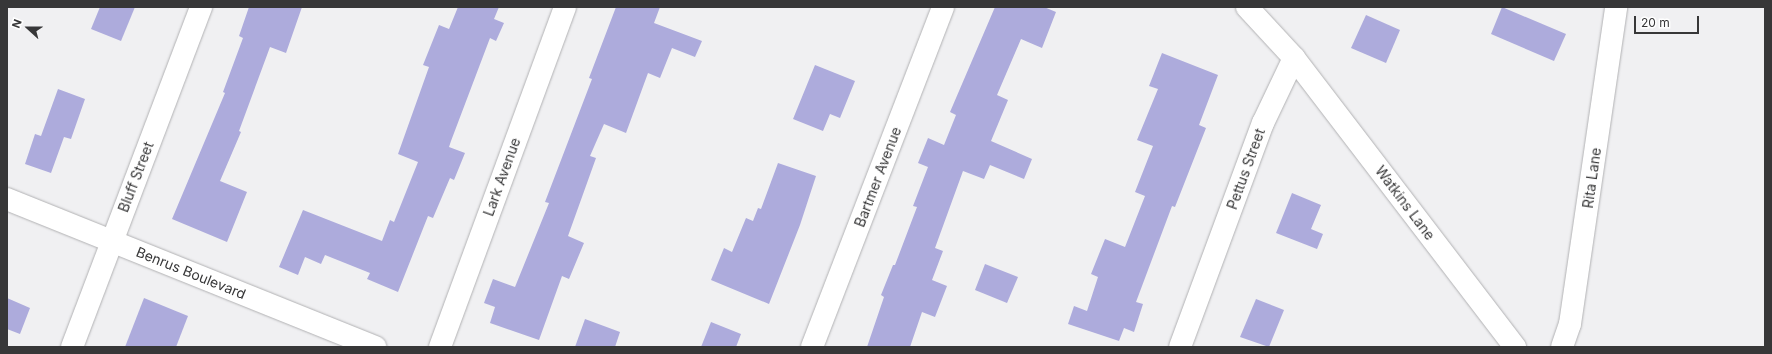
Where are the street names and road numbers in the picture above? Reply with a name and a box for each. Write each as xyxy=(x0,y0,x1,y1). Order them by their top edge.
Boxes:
street label: Bartmer Avenue xyxy=(851,125,905,229)
street label: Pettus Street xyxy=(1224,126,1268,212)
street label: Lark Avenue xyxy=(480,136,524,218)
street label: Bluff Street xyxy=(115,139,157,215)
street label: Rita Lane xyxy=(1579,147,1605,209)
street label: Watkins Lane xyxy=(1372,163,1438,243)
street label: Benrus Boulevard xyxy=(134,243,248,303)

